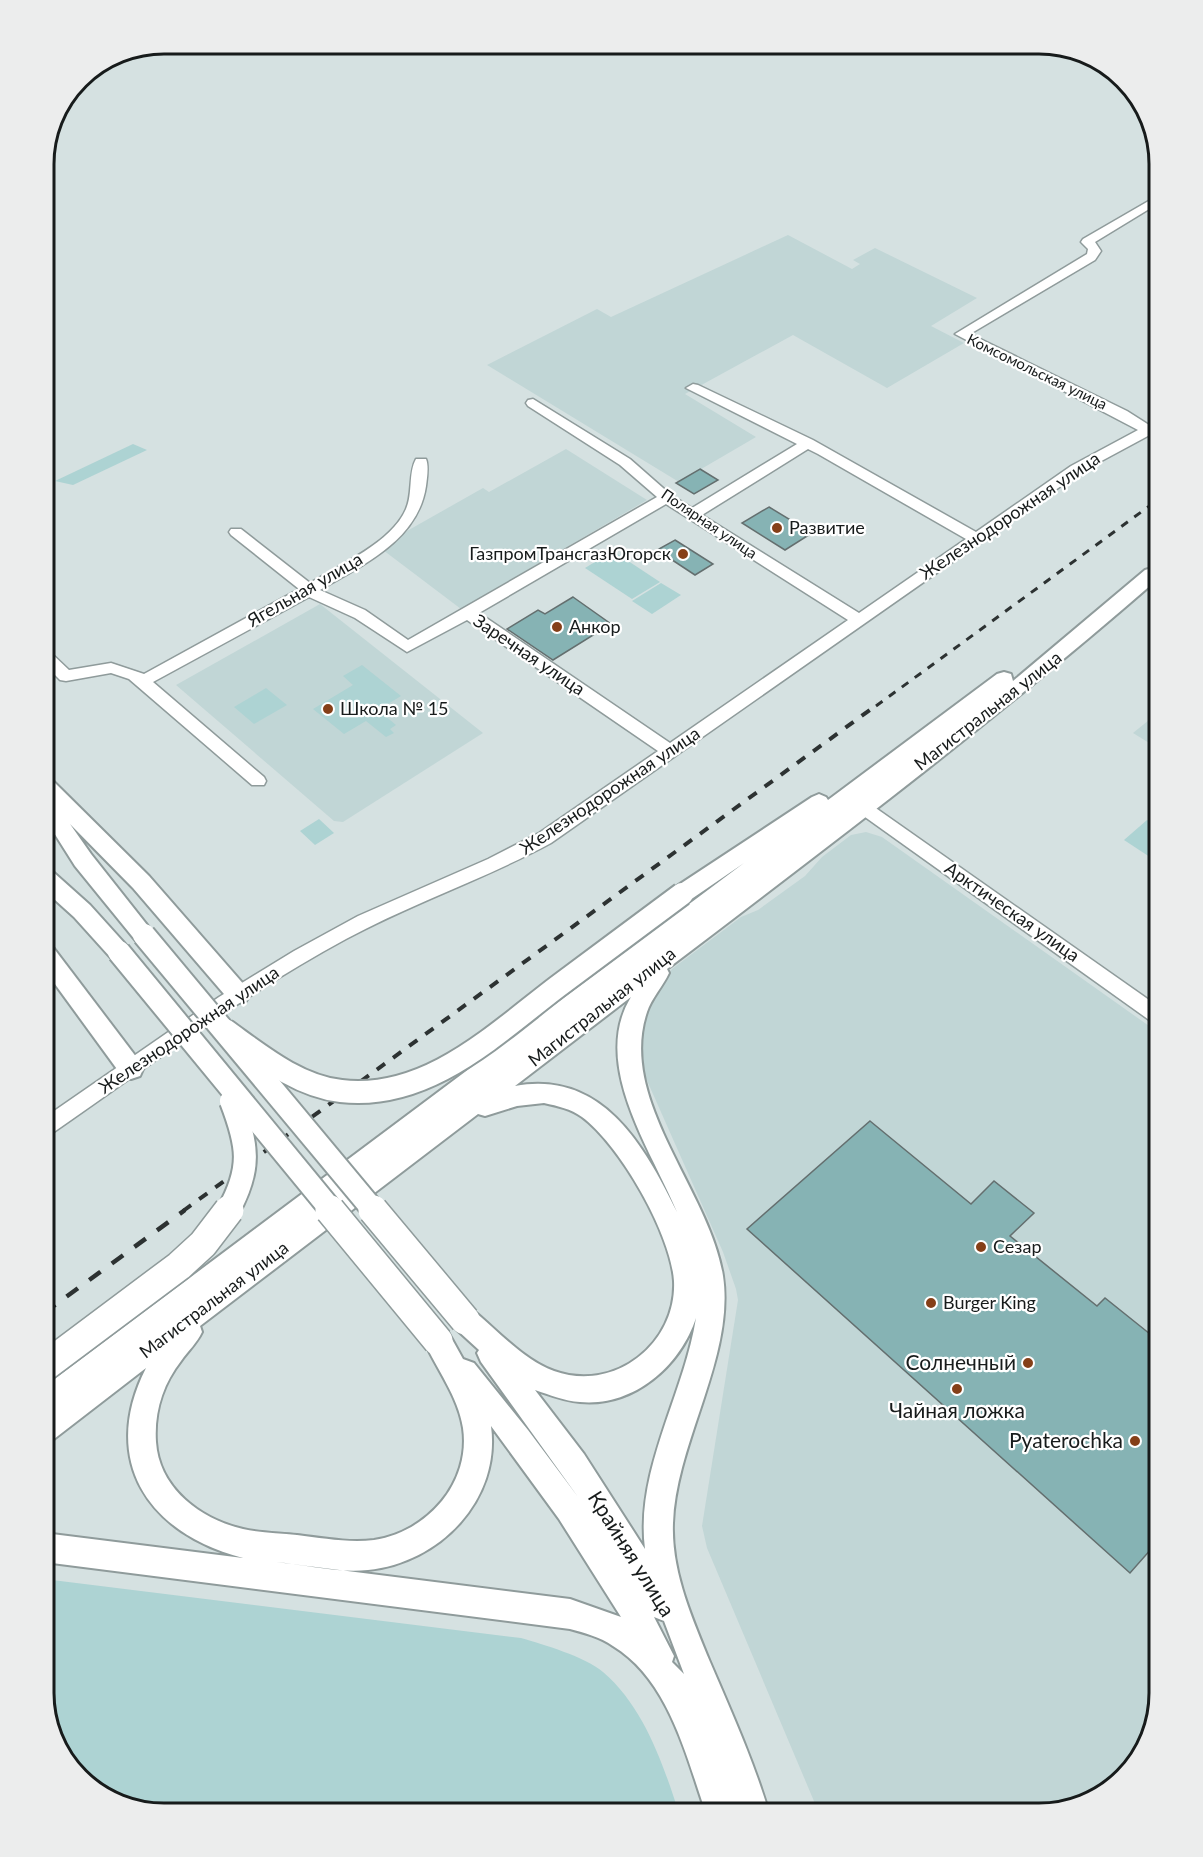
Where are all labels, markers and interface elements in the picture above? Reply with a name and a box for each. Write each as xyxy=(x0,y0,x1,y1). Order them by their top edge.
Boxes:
street label: Комсомольская улица xyxy=(965,329,1110,413)
street label: Железнодорожная улица xyxy=(915,447,1104,584)
street label: Полярная улица xyxy=(658,484,761,562)
place label: Развитие xyxy=(789,516,865,538)
marker: Развитие xyxy=(770,521,784,535)
place label: ГазпромТрансгазЮгорск xyxy=(469,542,672,564)
street label: Ягельная улица xyxy=(242,547,366,631)
marker: ГазпромТрансгазЮгорск xyxy=(676,547,690,561)
street label: Заречная улица xyxy=(470,609,589,700)
place label: Анкор xyxy=(569,615,621,637)
marker: Анкор xyxy=(550,620,564,634)
street label: Магистральная улица xyxy=(909,646,1065,775)
place label: Школа № 15 xyxy=(340,697,449,719)
marker: Школа № 15 xyxy=(321,702,335,716)
street label: Железнодорожная улица xyxy=(515,722,704,859)
street label: Арктическая улица xyxy=(941,856,1084,966)
street label: Магистральная улица xyxy=(523,942,679,1071)
street label: Железнодорожная улица xyxy=(94,961,283,1098)
place label: Сезар xyxy=(993,1235,1041,1257)
street label: Магистральная улица xyxy=(135,1236,292,1362)
marker: Сезар xyxy=(974,1240,988,1254)
place label: Burger King xyxy=(943,1291,1036,1313)
marker: Burger King xyxy=(924,1296,938,1310)
place label: Солнечный xyxy=(906,1349,1016,1374)
marker: Солнечный xyxy=(1021,1356,1035,1370)
marker: Чайная ложка xyxy=(950,1382,964,1396)
place label: Чайная ложка xyxy=(889,1397,1025,1422)
place label: Pyaterochka xyxy=(1009,1427,1123,1452)
marker: Pyaterochka xyxy=(1128,1434,1142,1448)
street label: Крайняя улица xyxy=(584,1486,681,1621)

